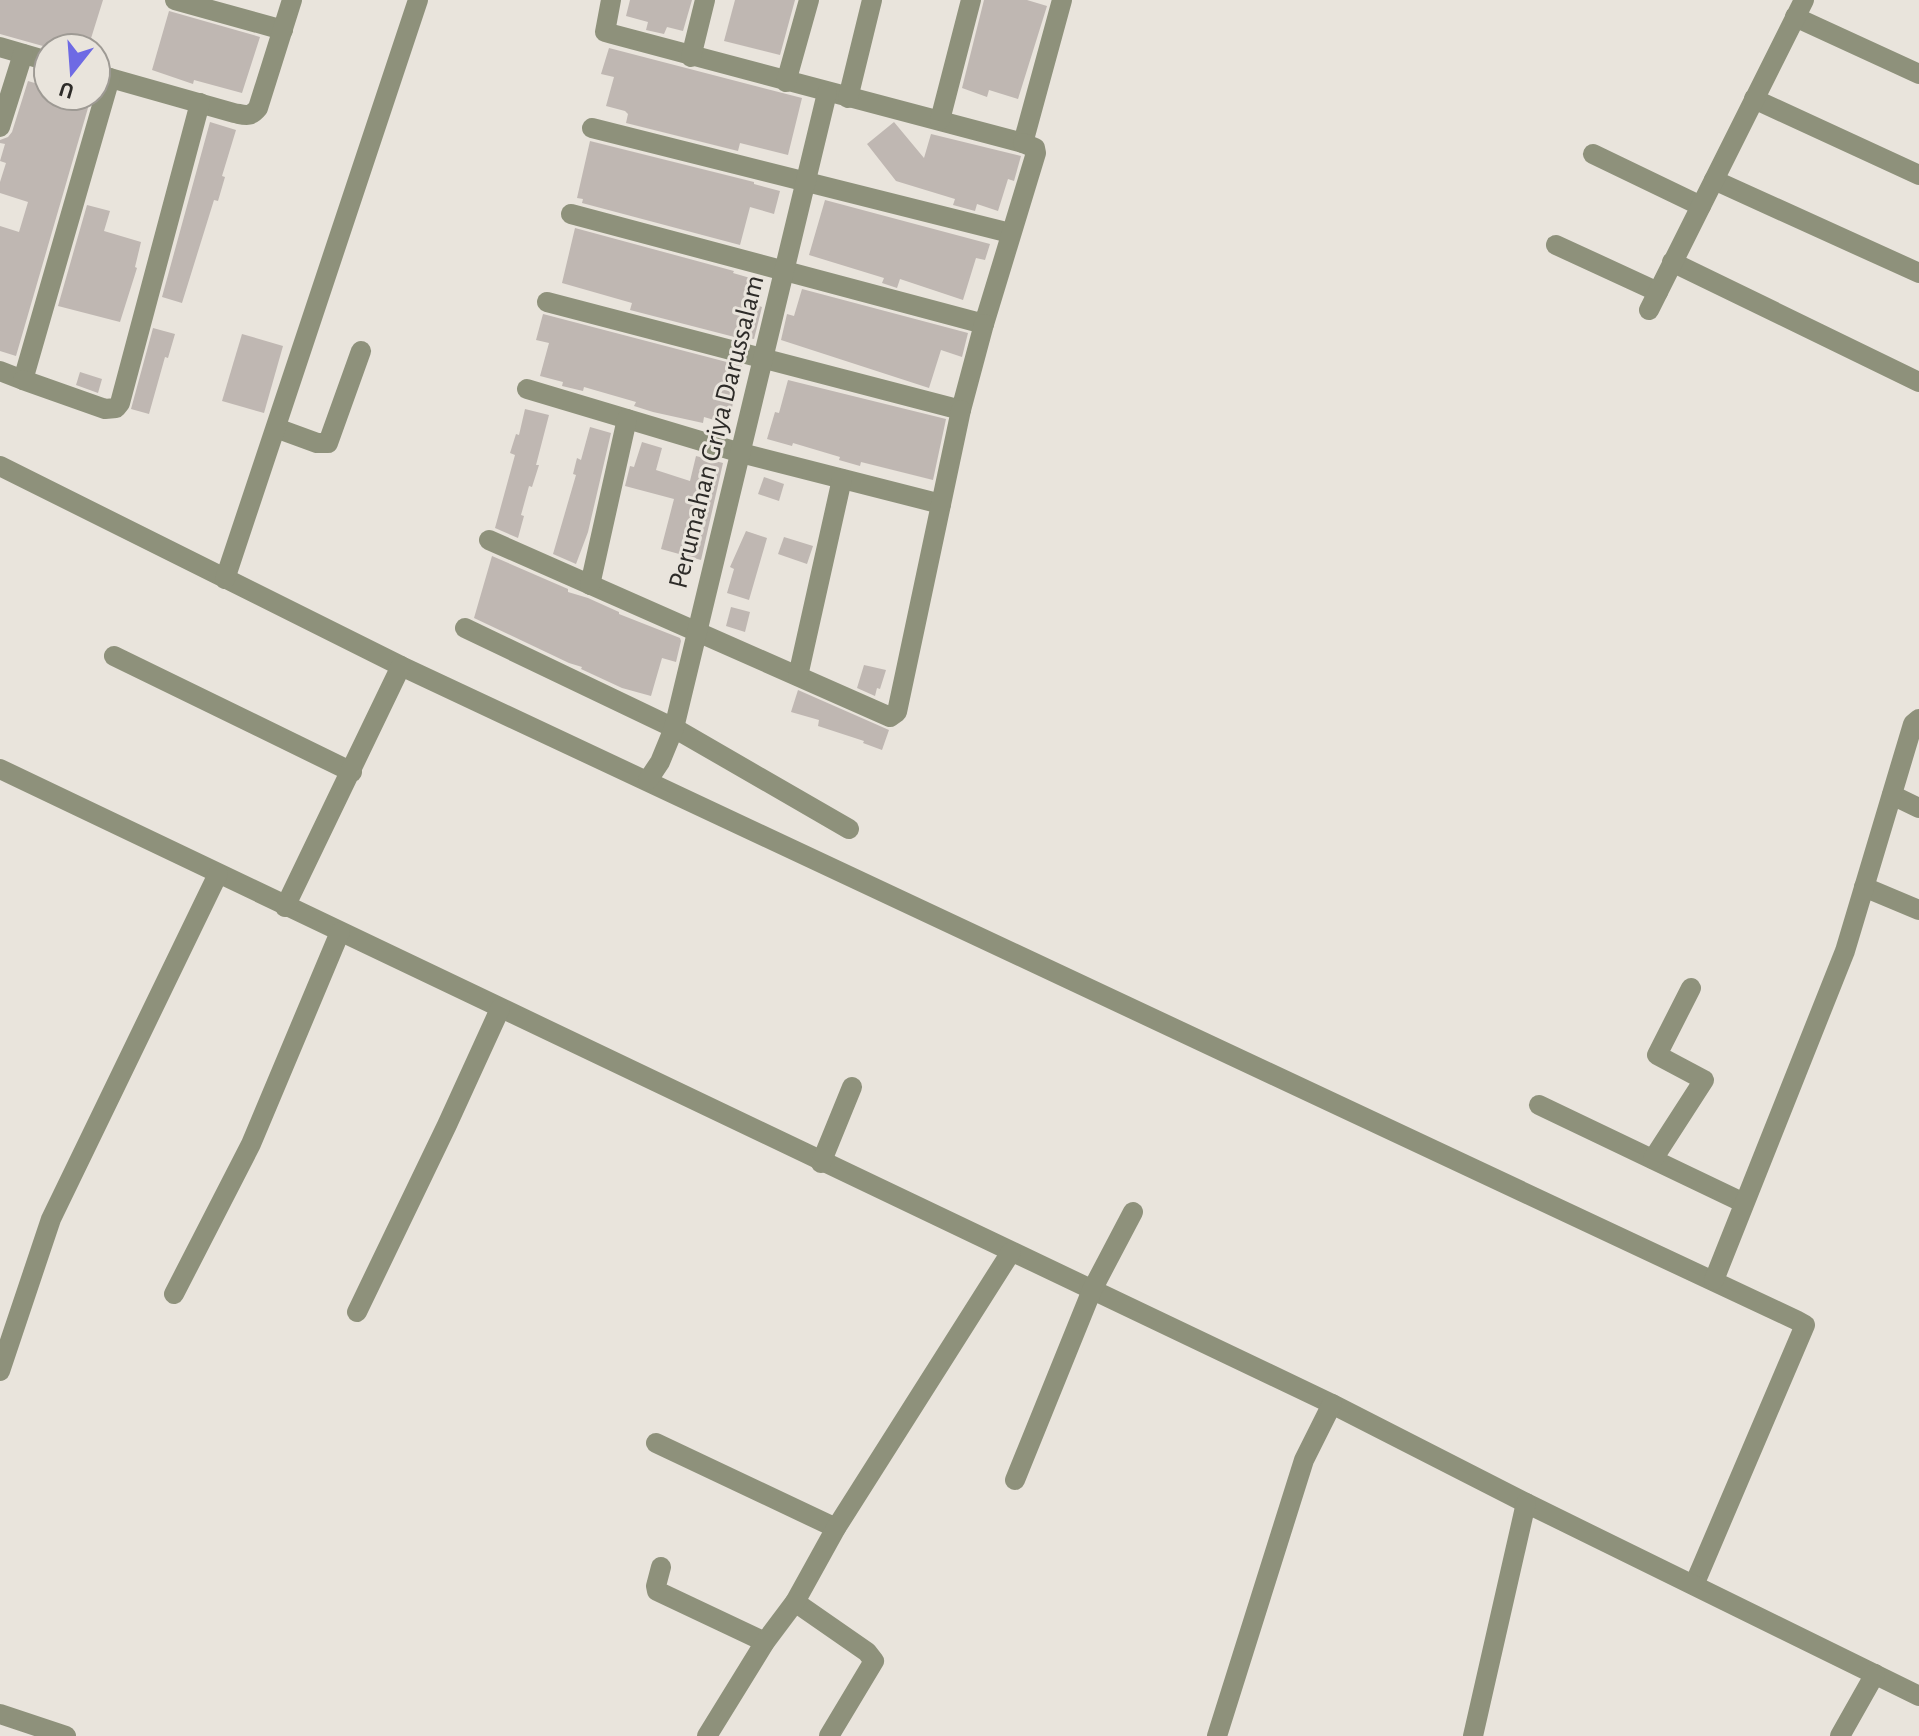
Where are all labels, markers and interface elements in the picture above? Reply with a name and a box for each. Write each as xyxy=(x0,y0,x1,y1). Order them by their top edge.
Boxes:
north arrow xyxy=(32,32,112,112)
text: U xyxy=(57,78,76,103)
street label: Perumahan Griya Darussalam xyxy=(664,273,770,591)

